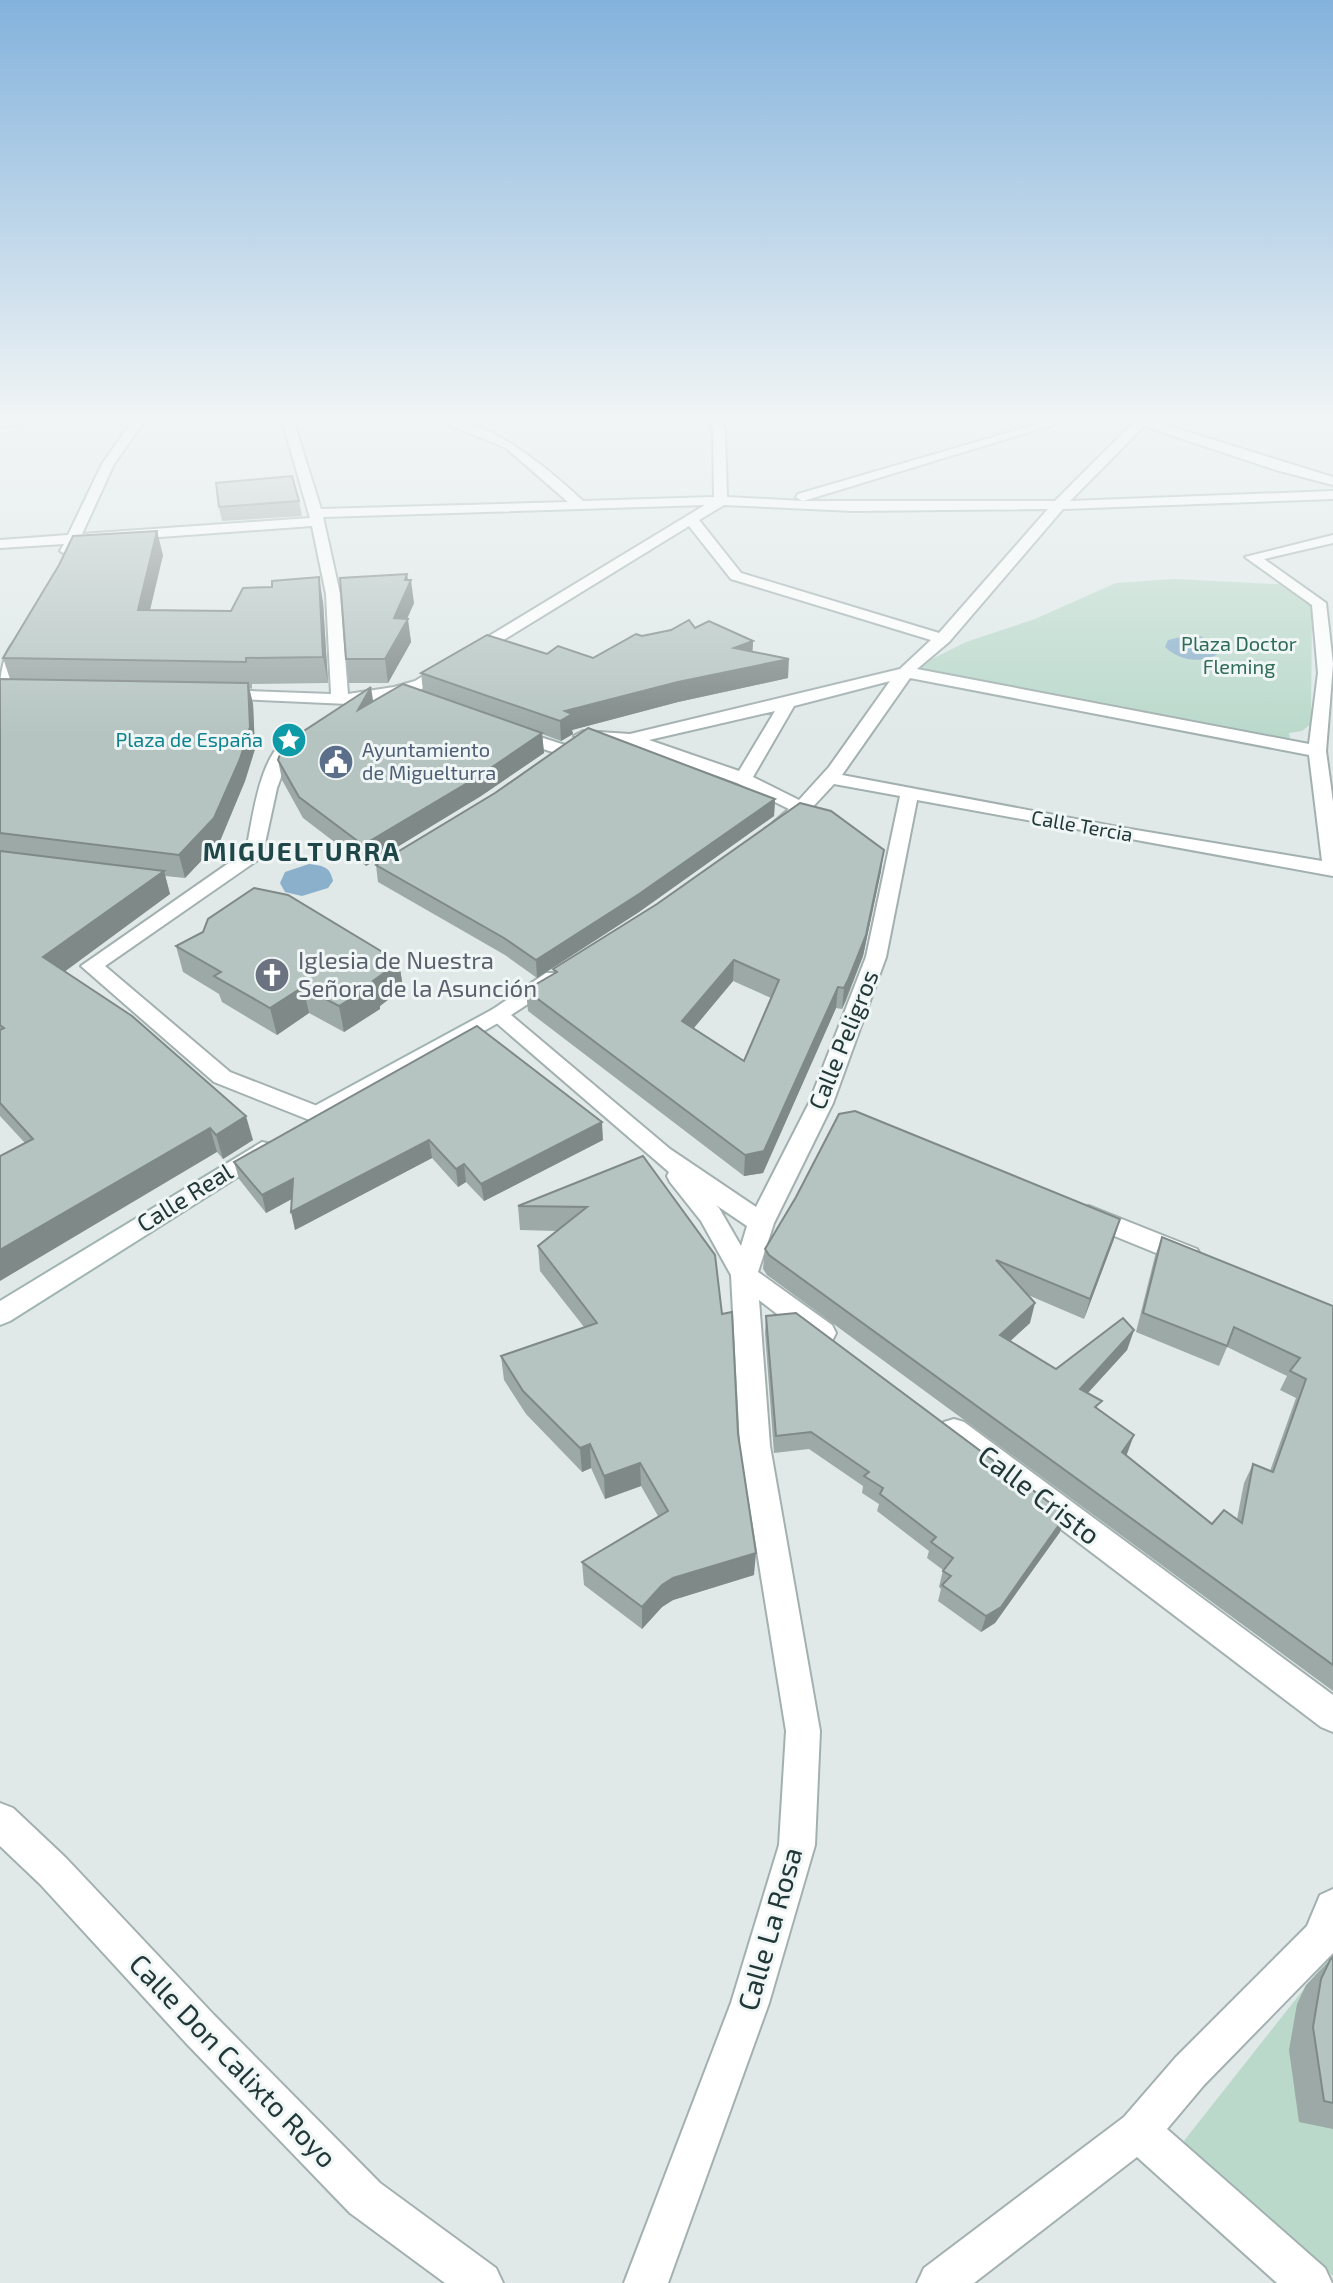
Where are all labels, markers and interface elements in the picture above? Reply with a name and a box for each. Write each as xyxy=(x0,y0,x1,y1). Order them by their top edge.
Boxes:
park label: Plaza Doctor Fleming xyxy=(1181,631,1297,678)
place icon: Plaza de España xyxy=(270,721,308,759)
place label: Plaza de España xyxy=(115,727,263,751)
place label: Ayuntamiento de Miguelturra xyxy=(362,737,496,784)
public building icon: Ayuntamiento de Miguelturra xyxy=(317,743,355,781)
street label: Calle Tercia xyxy=(1030,804,1135,846)
district label: MIGUELTURRA xyxy=(203,835,401,866)
place label: Iglesia de Nuestra Señora de la Asunción xyxy=(298,945,537,1002)
church icon: Iglesia de Nuestra Señora de la Asunción xyxy=(253,956,291,994)
street label: Calle Peligros xyxy=(801,965,884,1113)
street label: Calle Real xyxy=(131,1156,237,1237)
street label: Calle Cristo xyxy=(972,1437,1107,1551)
street label: Calle La Rosa xyxy=(730,1843,809,2014)
street label: Calle Don Calixto Royo xyxy=(123,1946,345,2174)

